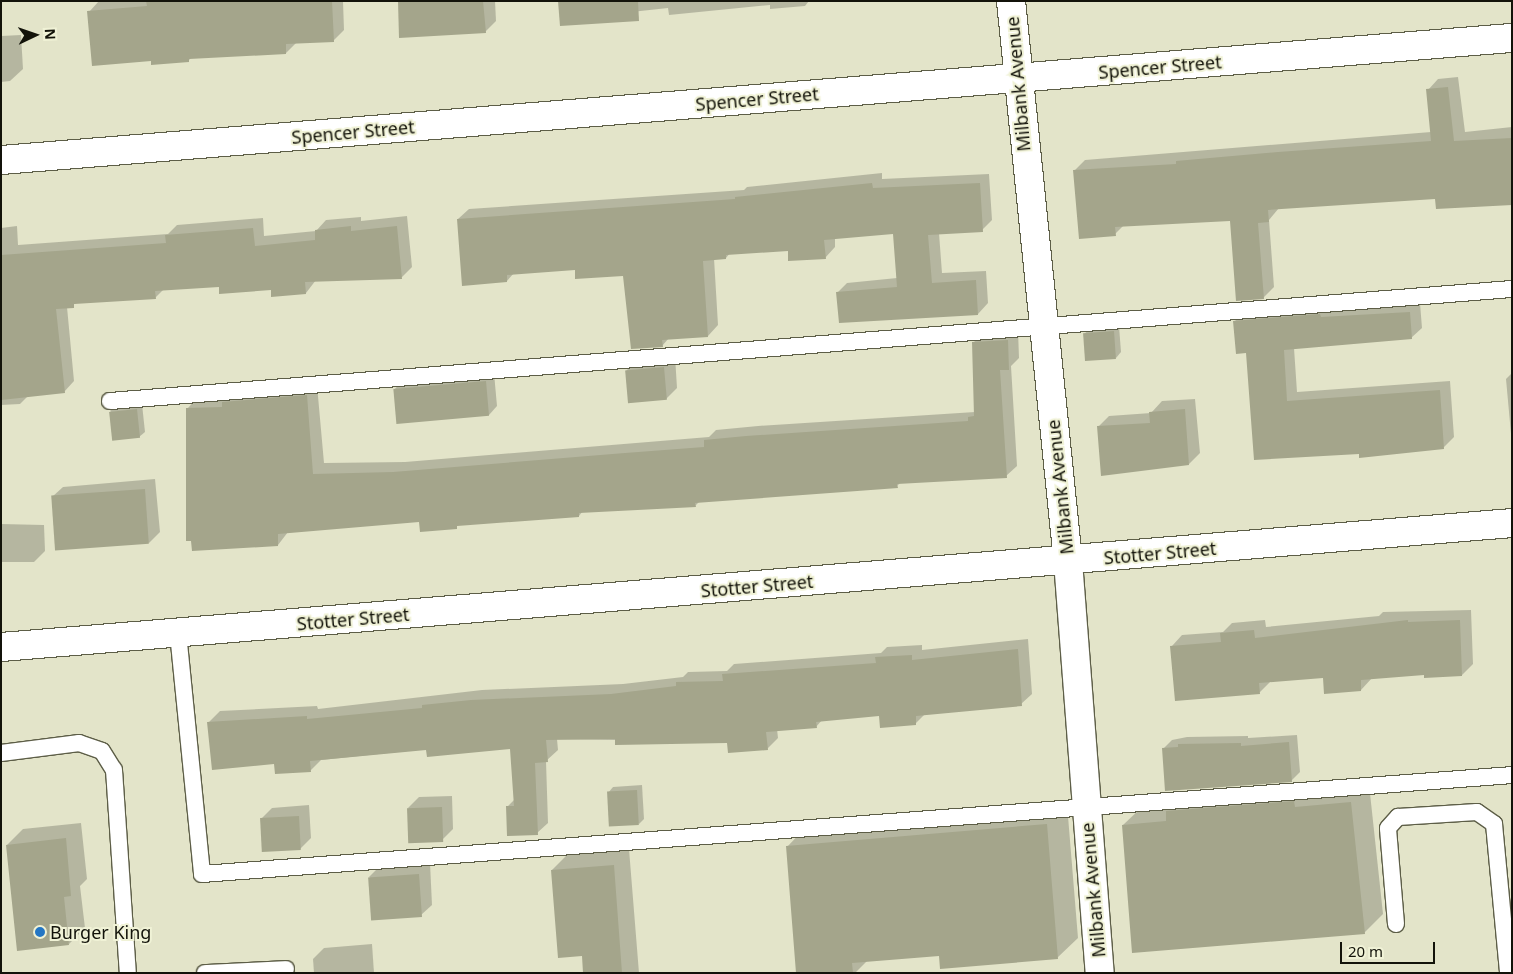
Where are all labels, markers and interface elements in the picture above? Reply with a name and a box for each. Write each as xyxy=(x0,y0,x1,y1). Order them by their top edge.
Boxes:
north arrow xyxy=(10,10,60,60)
street label: Milbank Avenue xyxy=(1001,16,1035,152)
text: N xyxy=(41,28,60,40)
street label: Spencer Street xyxy=(1098,51,1222,83)
street label: Spencer Street xyxy=(695,83,819,115)
street label: Spencer Street xyxy=(291,116,415,148)
street label: Milbank Avenue xyxy=(1042,419,1078,555)
street label: Stotter Street xyxy=(1103,537,1217,569)
street label: Stotter Street xyxy=(700,570,814,602)
street label: Stotter Street xyxy=(296,603,410,635)
street label: Milbank Avenue xyxy=(1076,822,1110,958)
place label: Burger King xyxy=(50,921,151,943)
marker: Burger King xyxy=(34,926,46,938)
scale bar xyxy=(1343,932,1438,964)
text: 20 m xyxy=(1348,941,1383,961)

